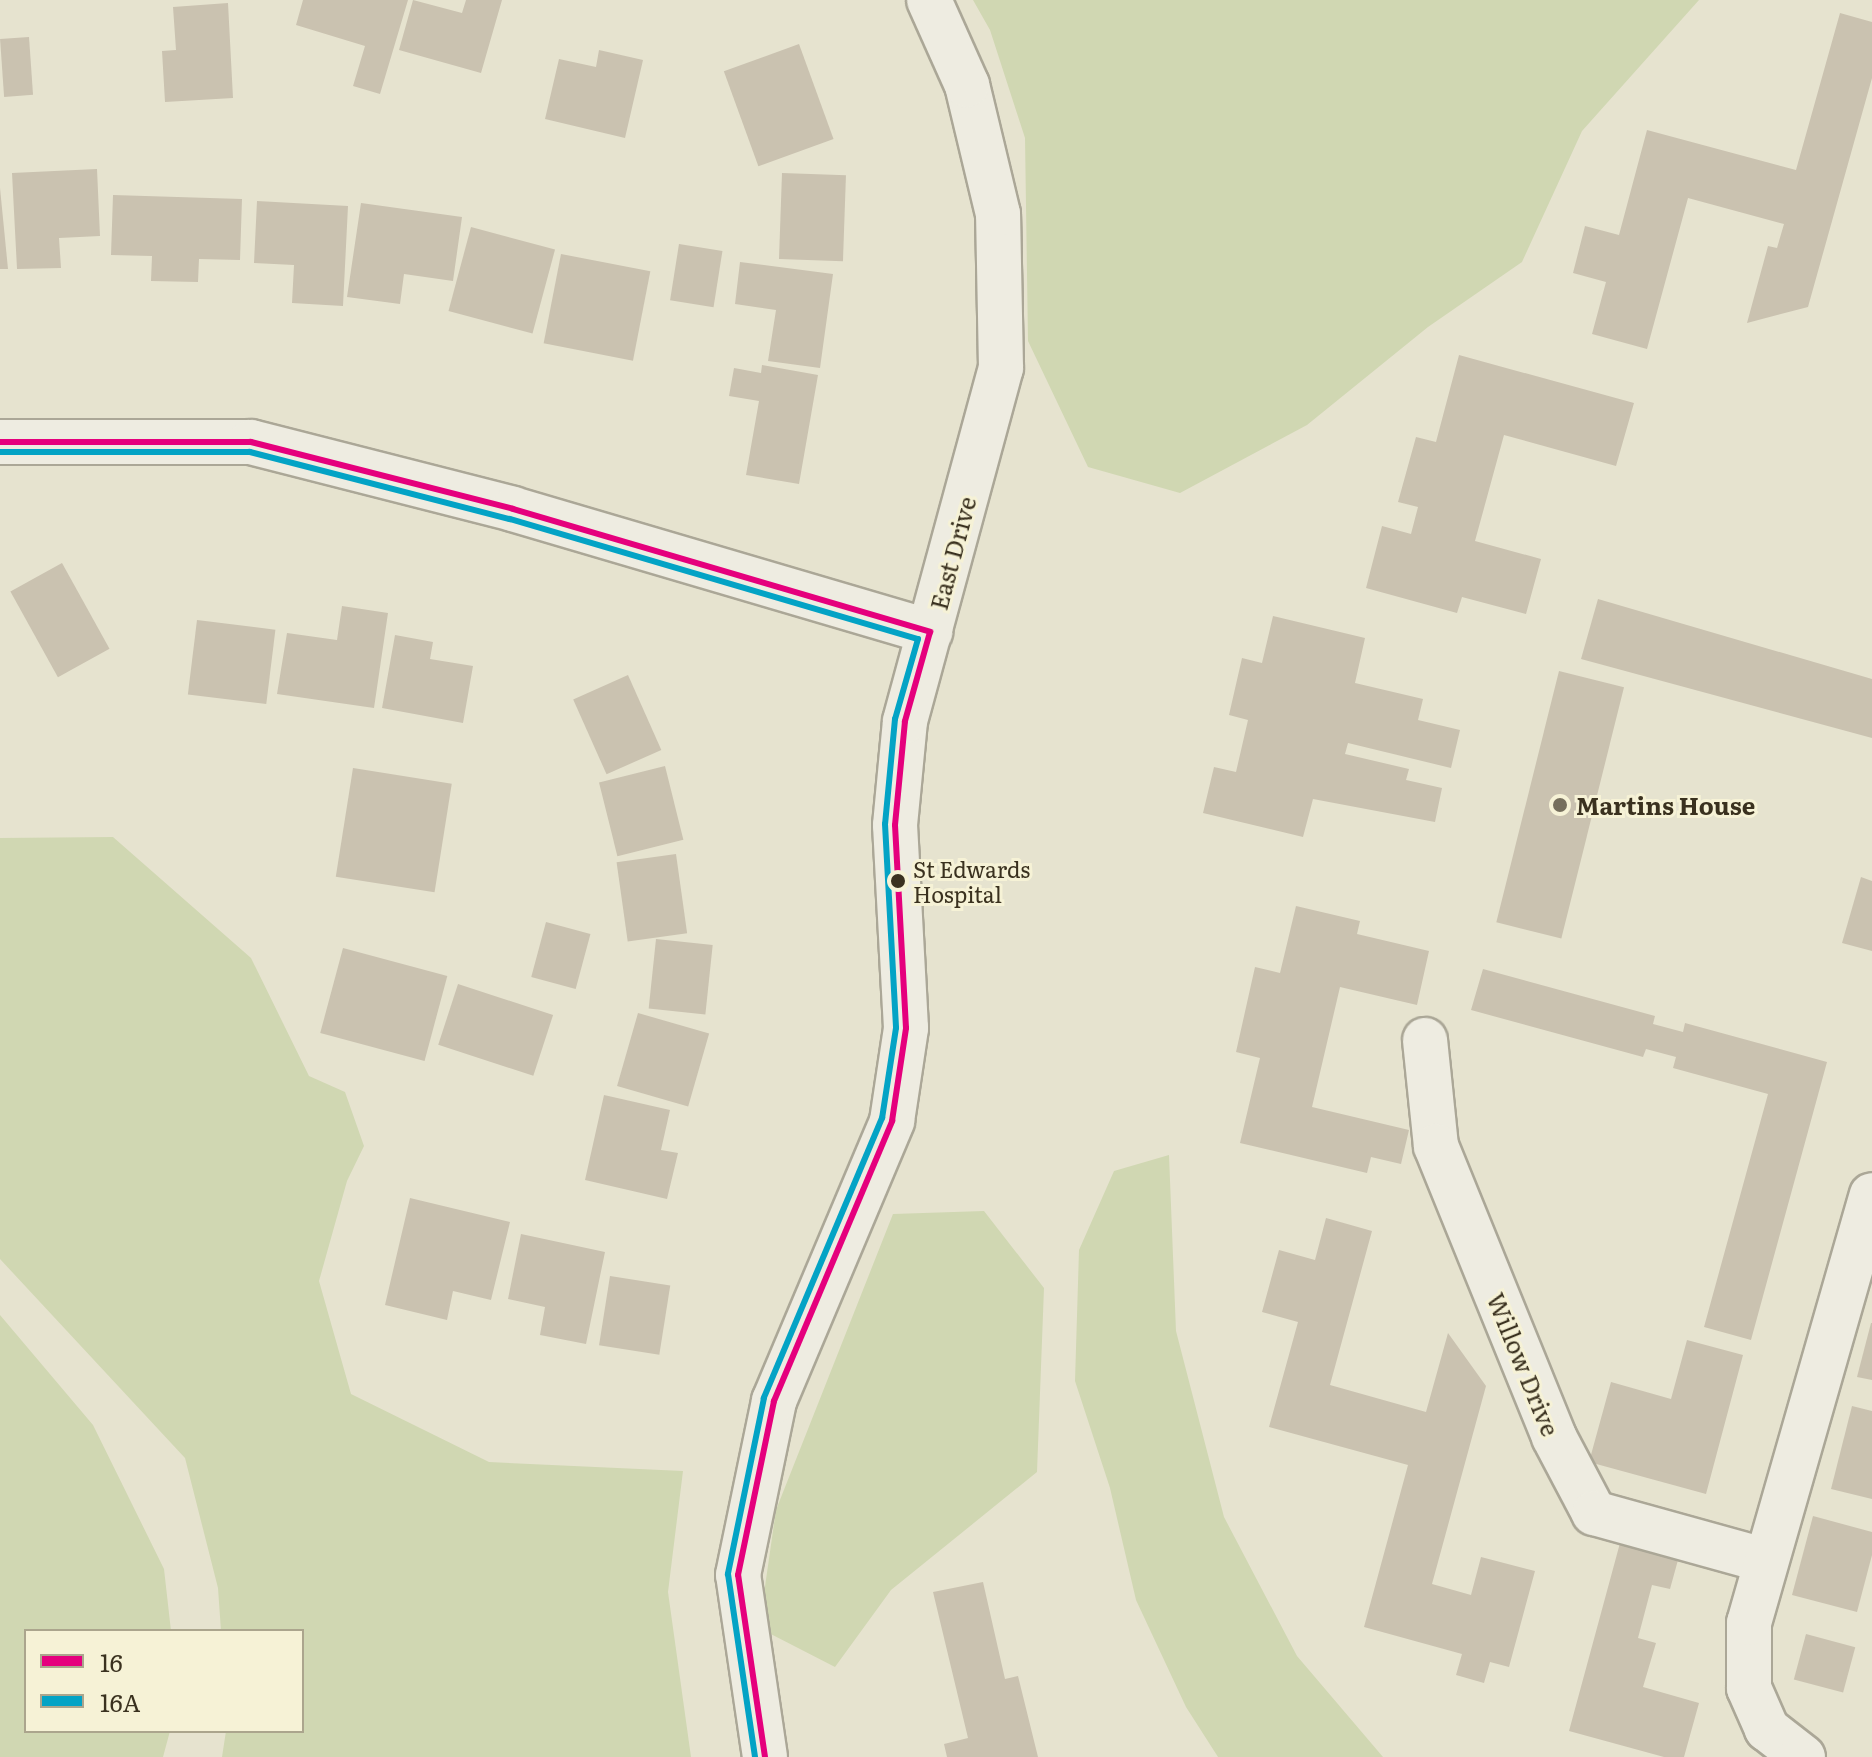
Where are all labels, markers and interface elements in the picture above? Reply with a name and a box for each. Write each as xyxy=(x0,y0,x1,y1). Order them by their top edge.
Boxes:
street label: East Drive xyxy=(923,493,981,613)
place label: Martins House xyxy=(1576,791,1755,819)
marker: Martins House xyxy=(1551,796,1569,814)
place label: St Edwards Hospital xyxy=(913,855,1030,906)
marker: St Edwards Hospital xyxy=(890,873,906,889)
street label: Willow Drive xyxy=(1482,1288,1566,1440)
legend xyxy=(24,1629,304,1733)
text: 16 xyxy=(100,1644,123,1679)
text: 16A xyxy=(100,1684,140,1719)

